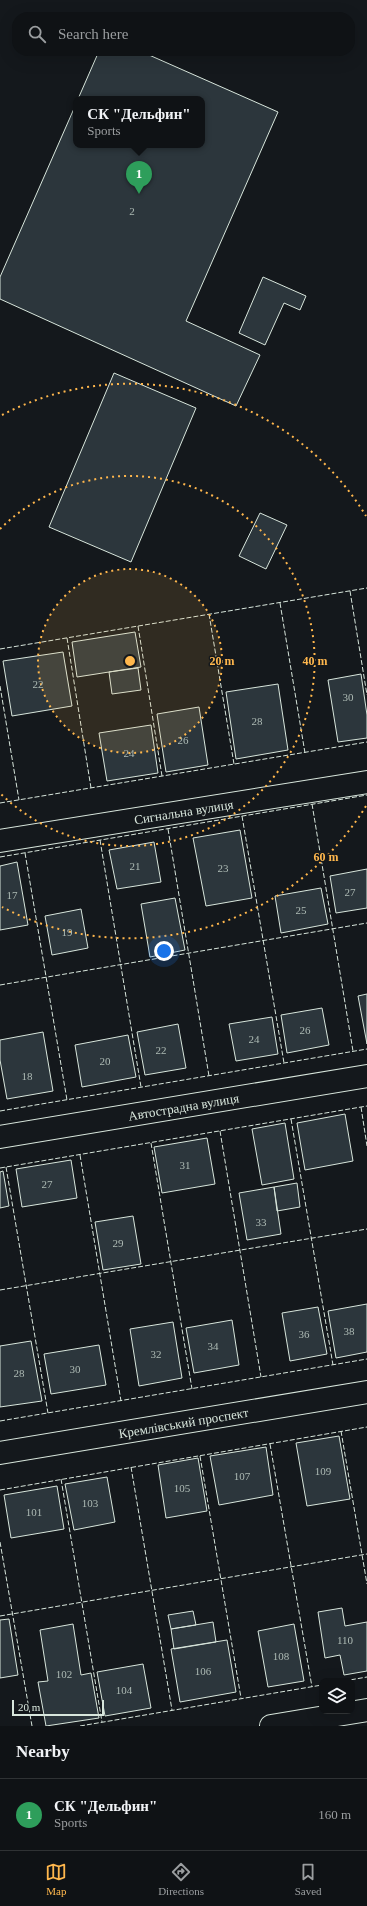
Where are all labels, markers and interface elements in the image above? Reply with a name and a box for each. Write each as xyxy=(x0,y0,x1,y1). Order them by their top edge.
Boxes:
search box xyxy=(12,12,355,56)
icon: search xyxy=(26,23,48,45)
text: Search here xyxy=(58,26,128,42)
popup xyxy=(73,96,205,148)
text: СК "Дельфин" xyxy=(87,106,191,122)
text: Sports xyxy=(87,123,121,138)
pin: 1 xyxy=(126,161,152,194)
house number: 2 xyxy=(129,205,135,217)
centre of rings xyxy=(123,654,137,668)
text: 20 m xyxy=(210,654,235,668)
text: 40 m xyxy=(303,654,328,668)
house number: 22 xyxy=(33,678,44,690)
house number: 30 xyxy=(343,691,354,703)
house number: 28 xyxy=(252,715,263,727)
house number: 26 xyxy=(178,734,189,746)
house number: 24 xyxy=(124,747,135,759)
street label: Сигнальна вулиця xyxy=(133,797,234,827)
text: 60 m xyxy=(314,850,339,864)
house number: 21 xyxy=(130,860,141,872)
house number: 23 xyxy=(218,862,229,874)
house number: 27 xyxy=(345,886,356,898)
house number: 17 xyxy=(7,889,18,901)
house number: 25 xyxy=(296,904,307,916)
house number: 19 xyxy=(62,926,73,938)
your location xyxy=(154,941,174,961)
house number: 26 xyxy=(300,1024,311,1036)
house number: 24 xyxy=(249,1033,260,1045)
house number: 22 xyxy=(156,1044,167,1056)
house number: 20 xyxy=(100,1055,111,1067)
house number: 18 xyxy=(22,1070,33,1082)
street label: Автострадна вулиця xyxy=(127,1090,240,1124)
house number: 31 xyxy=(180,1159,191,1171)
house number: 27 xyxy=(42,1178,53,1190)
house number: 33 xyxy=(256,1216,267,1228)
house number: 29 xyxy=(113,1237,124,1249)
house number: 38 xyxy=(344,1325,355,1337)
house number: 36 xyxy=(299,1328,310,1340)
house number: 34 xyxy=(208,1340,219,1352)
house number: 32 xyxy=(151,1348,162,1360)
house number: 30 xyxy=(70,1363,81,1375)
house number: 28 xyxy=(14,1367,25,1379)
street label: Кремлівський проспект xyxy=(118,1405,250,1441)
house number: 109 xyxy=(315,1465,332,1477)
house number: 107 xyxy=(234,1470,251,1482)
house number: 105 xyxy=(174,1482,191,1494)
house number: 103 xyxy=(82,1497,99,1509)
house number: 101 xyxy=(26,1506,42,1518)
house number: 110 xyxy=(337,1634,354,1646)
house number: 108 xyxy=(273,1650,290,1662)
house number: 106 xyxy=(195,1665,212,1677)
house number: 102 xyxy=(56,1668,72,1680)
map controls xyxy=(319,1678,355,1714)
button: layers xyxy=(319,1678,355,1714)
house number: 104 xyxy=(116,1684,133,1696)
scale bar xyxy=(12,1698,104,1717)
text: 20 m xyxy=(18,1701,40,1713)
text: Nearby xyxy=(16,1742,70,1761)
text: СК "Дельфин" xyxy=(54,1798,157,1814)
text: 1 xyxy=(26,1807,32,1822)
text: 160 m xyxy=(318,1807,351,1822)
text: Sports xyxy=(54,1815,87,1830)
tab: Map xyxy=(45,1861,67,1897)
tab: Directions xyxy=(158,1861,204,1897)
tab: Saved xyxy=(295,1861,322,1897)

